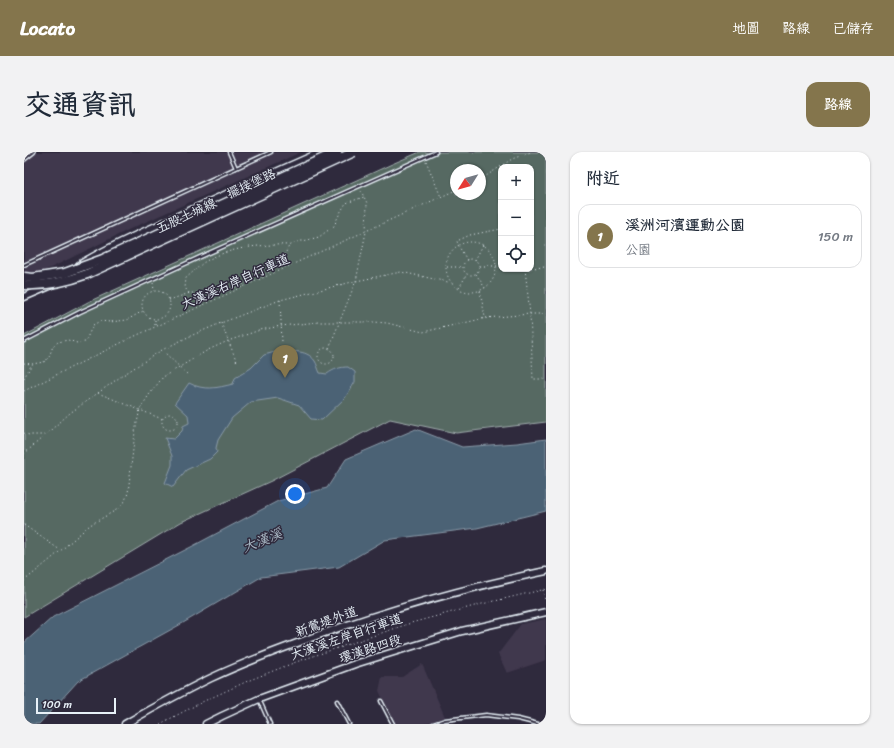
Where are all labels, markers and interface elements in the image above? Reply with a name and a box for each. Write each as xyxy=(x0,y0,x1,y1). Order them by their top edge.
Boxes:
text: Locato xyxy=(20,12,75,45)
text: 地圖 xyxy=(732,16,760,41)
text: 路線 xyxy=(782,16,810,41)
text: 已儲存 xyxy=(832,16,874,41)
text: 交通資訊 xyxy=(24,80,136,129)
button: 路線 xyxy=(806,82,870,127)
street label: 擺接堡路 xyxy=(223,162,280,205)
text: 附近 xyxy=(586,163,620,193)
north arrow xyxy=(450,164,486,200)
map controls xyxy=(498,164,534,272)
button: + xyxy=(498,164,534,200)
street label: 五股土城線 xyxy=(152,191,221,240)
button: − xyxy=(498,200,534,236)
text: 溪洲河濱運動公園 xyxy=(625,212,745,238)
text: 1 xyxy=(597,225,603,248)
text: 150 m xyxy=(818,225,853,248)
button: locate xyxy=(498,236,534,272)
text: 公園 xyxy=(625,238,651,261)
street label: 大漢溪右岸自行車道 xyxy=(177,247,293,316)
pin: 1 xyxy=(272,345,298,378)
your location xyxy=(285,484,305,504)
water label: 大漢溪 xyxy=(238,521,287,560)
street label: 新鶯堤外道 xyxy=(292,600,361,643)
street label: 大漢溪左岸自行車道 xyxy=(287,607,405,666)
street label: 環漢路四段 xyxy=(336,627,405,669)
text: 100 m xyxy=(42,695,72,714)
scale bar xyxy=(36,696,116,715)

